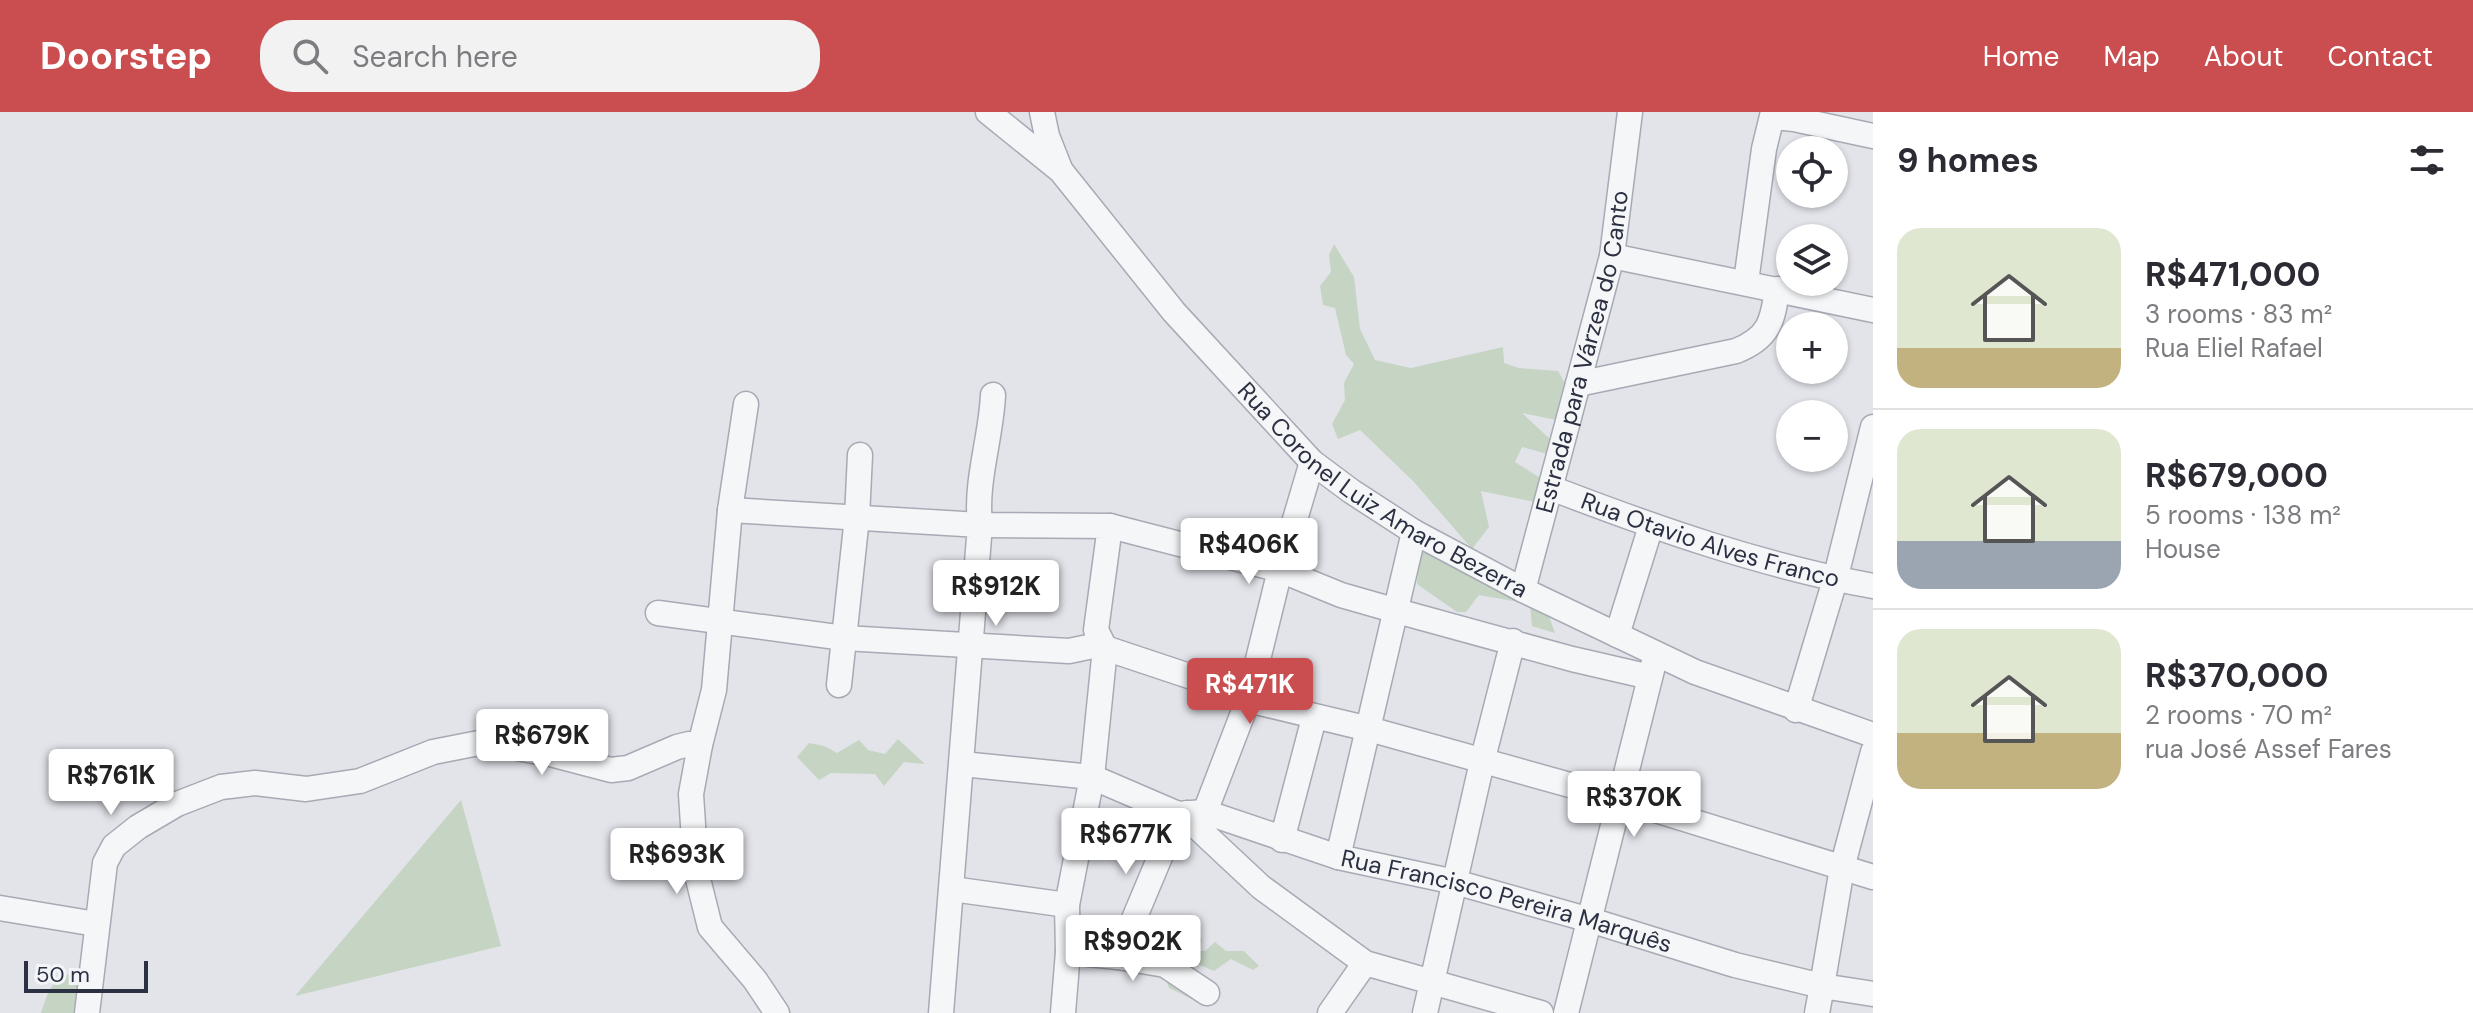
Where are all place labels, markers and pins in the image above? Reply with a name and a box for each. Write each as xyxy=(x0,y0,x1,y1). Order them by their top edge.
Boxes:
pin: R$406K xyxy=(1184,518,1314,586)
pin: R$912K xyxy=(931,560,1061,628)
pin: R$471K xyxy=(1185,658,1315,726)
pin: R$679K xyxy=(477,709,607,777)
pin: R$761K xyxy=(46,749,176,817)
pin: R$370K xyxy=(1569,771,1699,839)
pin: R$677K xyxy=(1061,808,1191,876)
pin: R$693K xyxy=(612,828,742,896)
pin: R$902K xyxy=(1068,915,1198,983)

